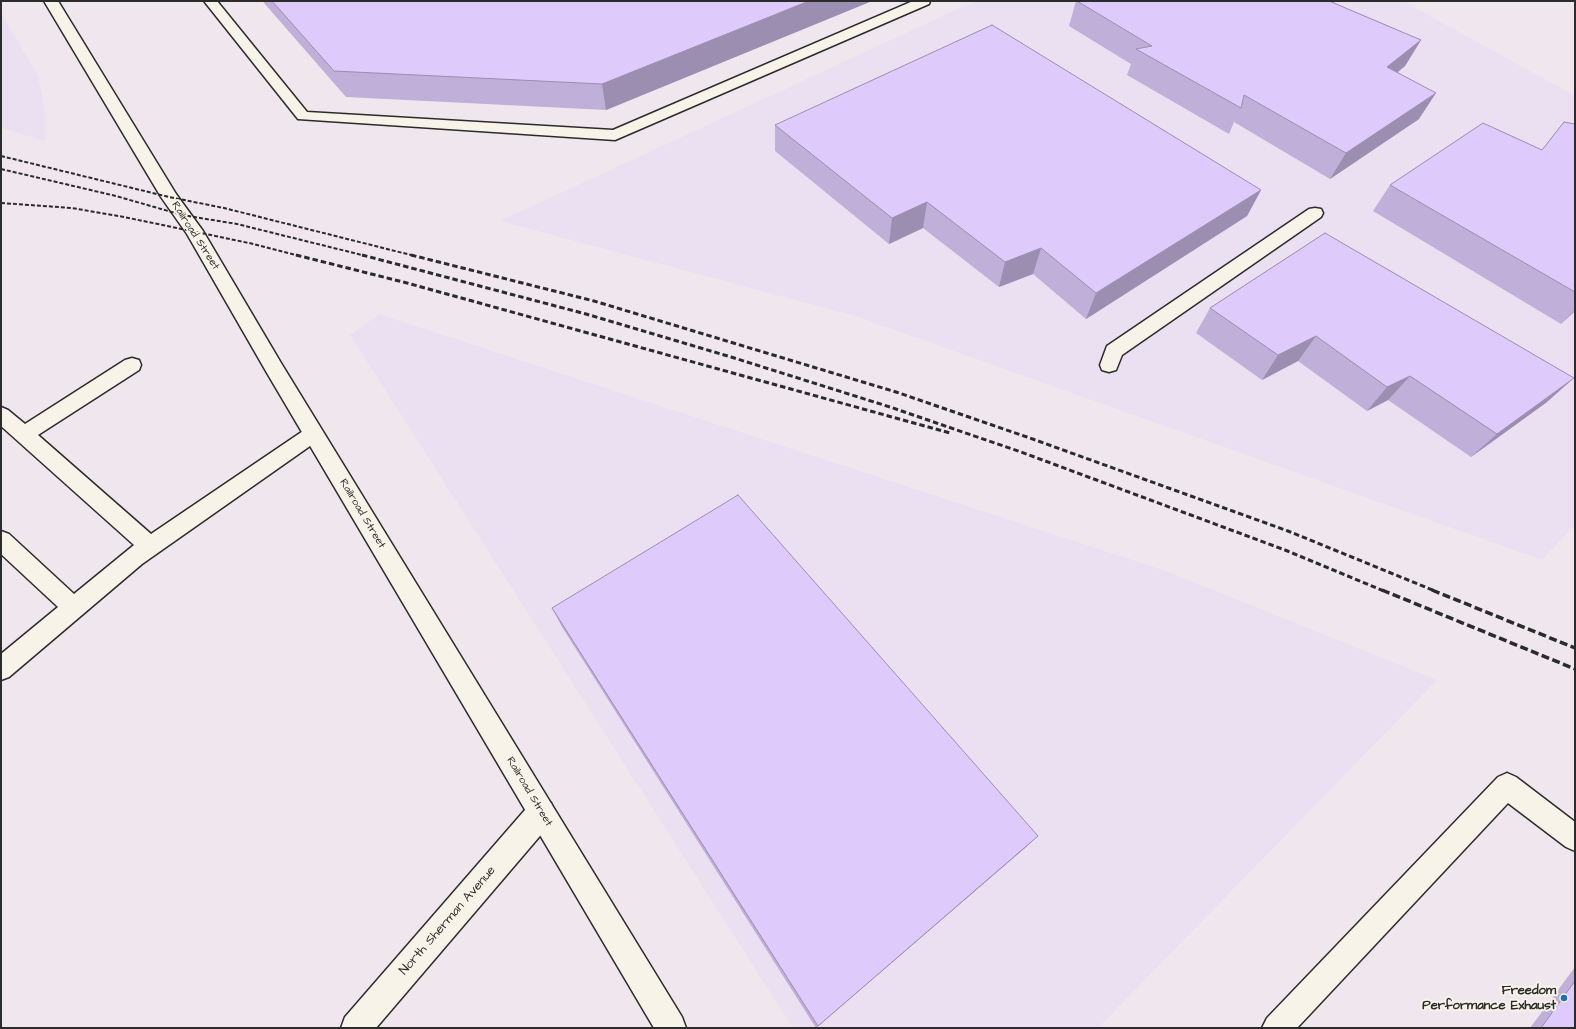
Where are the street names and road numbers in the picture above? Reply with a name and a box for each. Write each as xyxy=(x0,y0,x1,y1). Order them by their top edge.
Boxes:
street label: Railroad Street xyxy=(168,199,222,273)
street label: Railroad Street xyxy=(336,477,388,551)
street label: Railroad Street xyxy=(503,755,555,829)
street label: North Sherman Avenue xyxy=(396,863,500,979)

